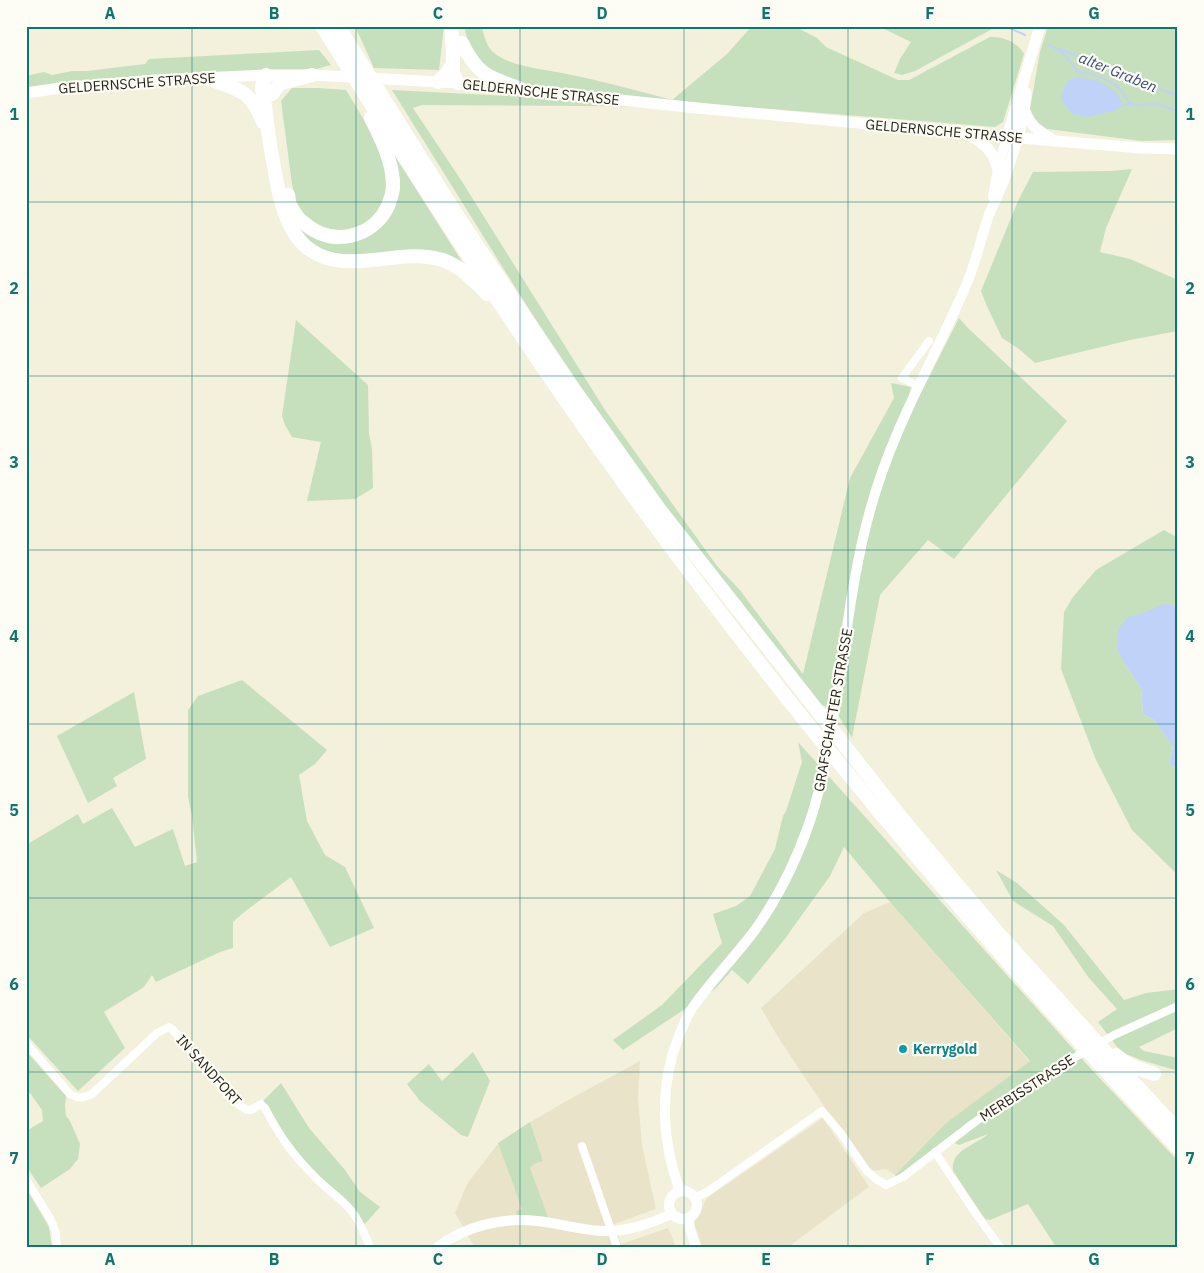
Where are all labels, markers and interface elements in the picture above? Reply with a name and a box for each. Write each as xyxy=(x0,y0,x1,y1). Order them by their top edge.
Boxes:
text: A xyxy=(105,3,116,23)
text: B xyxy=(269,3,280,23)
text: C xyxy=(433,3,443,23)
text: D xyxy=(596,3,608,23)
text: E xyxy=(761,3,771,23)
text: F xyxy=(925,3,935,23)
text: G xyxy=(1088,3,1100,23)
water label: alter Graben xyxy=(1076,48,1160,96)
street label: GELDERNSCHE STRASSE xyxy=(58,69,216,97)
street label: GELDERNSCHE STRASSE xyxy=(462,75,620,109)
text: 1 xyxy=(9,104,19,124)
text: 1 xyxy=(1185,104,1195,124)
street label: GELDERNSCHE STRASSE xyxy=(865,115,1023,147)
text: 2 xyxy=(9,278,19,298)
text: 2 xyxy=(1185,278,1195,298)
text: 3 xyxy=(9,452,19,472)
text: 3 xyxy=(1185,452,1195,472)
text: 4 xyxy=(9,626,19,646)
text: 4 xyxy=(1185,626,1195,646)
street label: GRAFSCHAFTER STRASSE xyxy=(810,627,856,793)
text: 5 xyxy=(9,800,19,820)
text: 5 xyxy=(1185,800,1195,820)
text: 6 xyxy=(9,974,19,994)
text: 6 xyxy=(1185,974,1195,994)
street label: IN SANDFORT xyxy=(172,1031,246,1109)
place label: Kerrygold xyxy=(913,1040,977,1058)
marker: Kerrygold xyxy=(897,1043,909,1055)
street label: MERBISSTRASSE xyxy=(976,1051,1078,1125)
text: 7 xyxy=(9,1148,19,1168)
text: 7 xyxy=(1185,1148,1195,1168)
text: A xyxy=(105,1249,116,1269)
text: B xyxy=(269,1249,280,1269)
text: C xyxy=(433,1249,443,1269)
text: D xyxy=(596,1249,608,1269)
text: E xyxy=(761,1249,771,1269)
text: F xyxy=(925,1249,935,1269)
text: G xyxy=(1088,1249,1100,1269)

